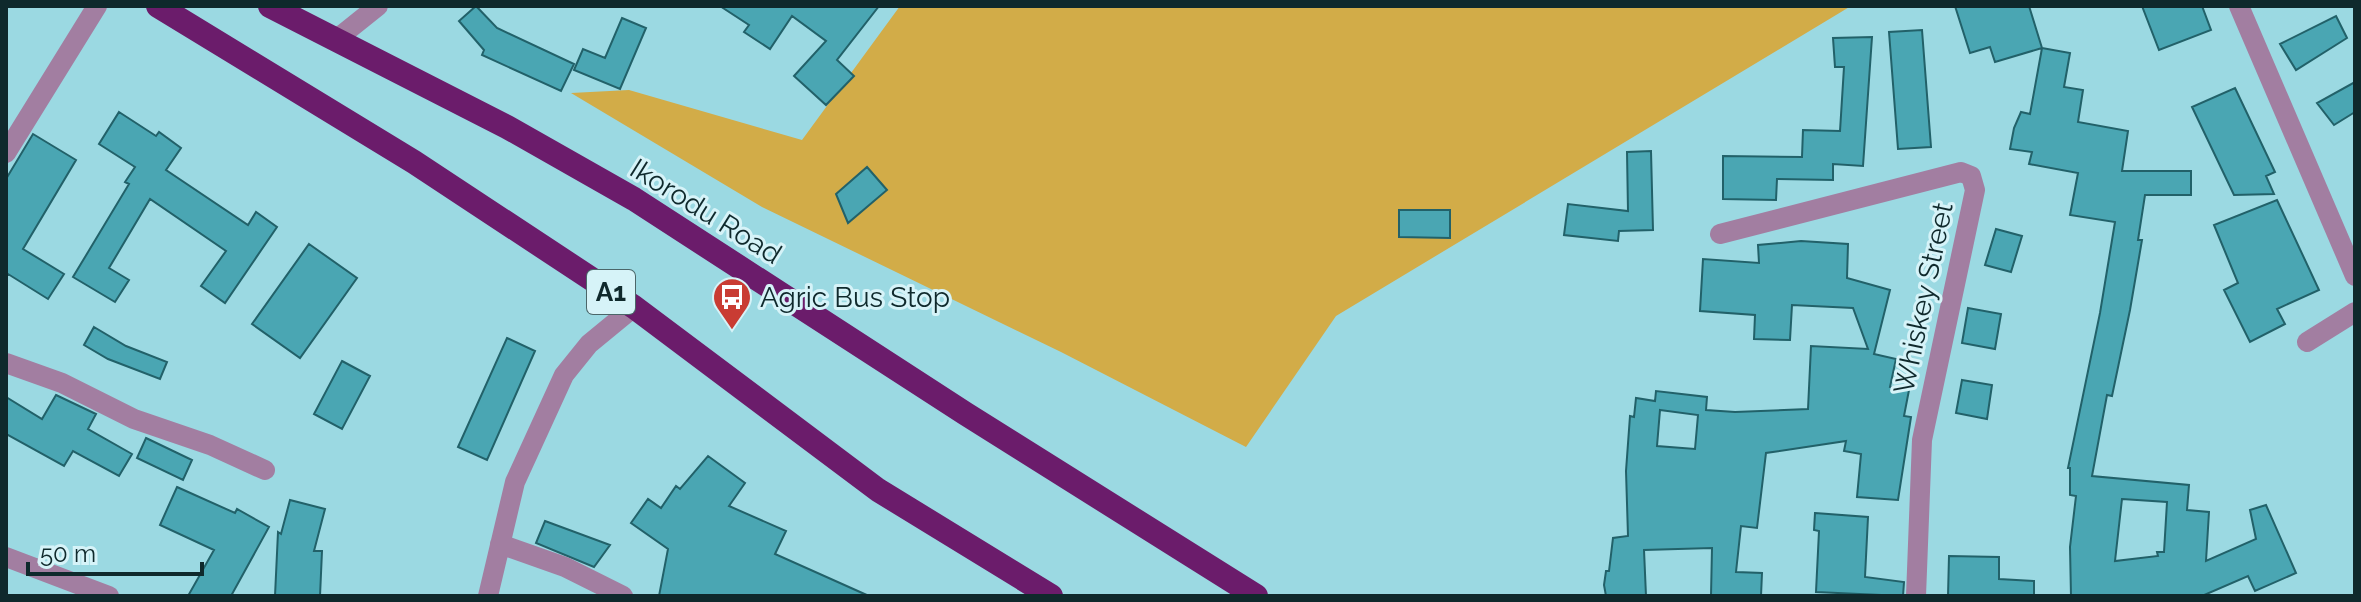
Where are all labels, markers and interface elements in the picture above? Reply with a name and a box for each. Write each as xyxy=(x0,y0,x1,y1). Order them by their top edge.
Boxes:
street label: Ikorodu Road xyxy=(624,152,787,271)
street label: Whiskey Street xyxy=(1887,199,1960,397)
road number: A1 xyxy=(587,270,635,314)
bus stop icon: Agric Bus Stop xyxy=(711,276,753,331)
place label: Agric Bus Stop xyxy=(760,281,950,314)
scale bar xyxy=(28,526,202,576)
text: 50 m xyxy=(40,539,96,568)

